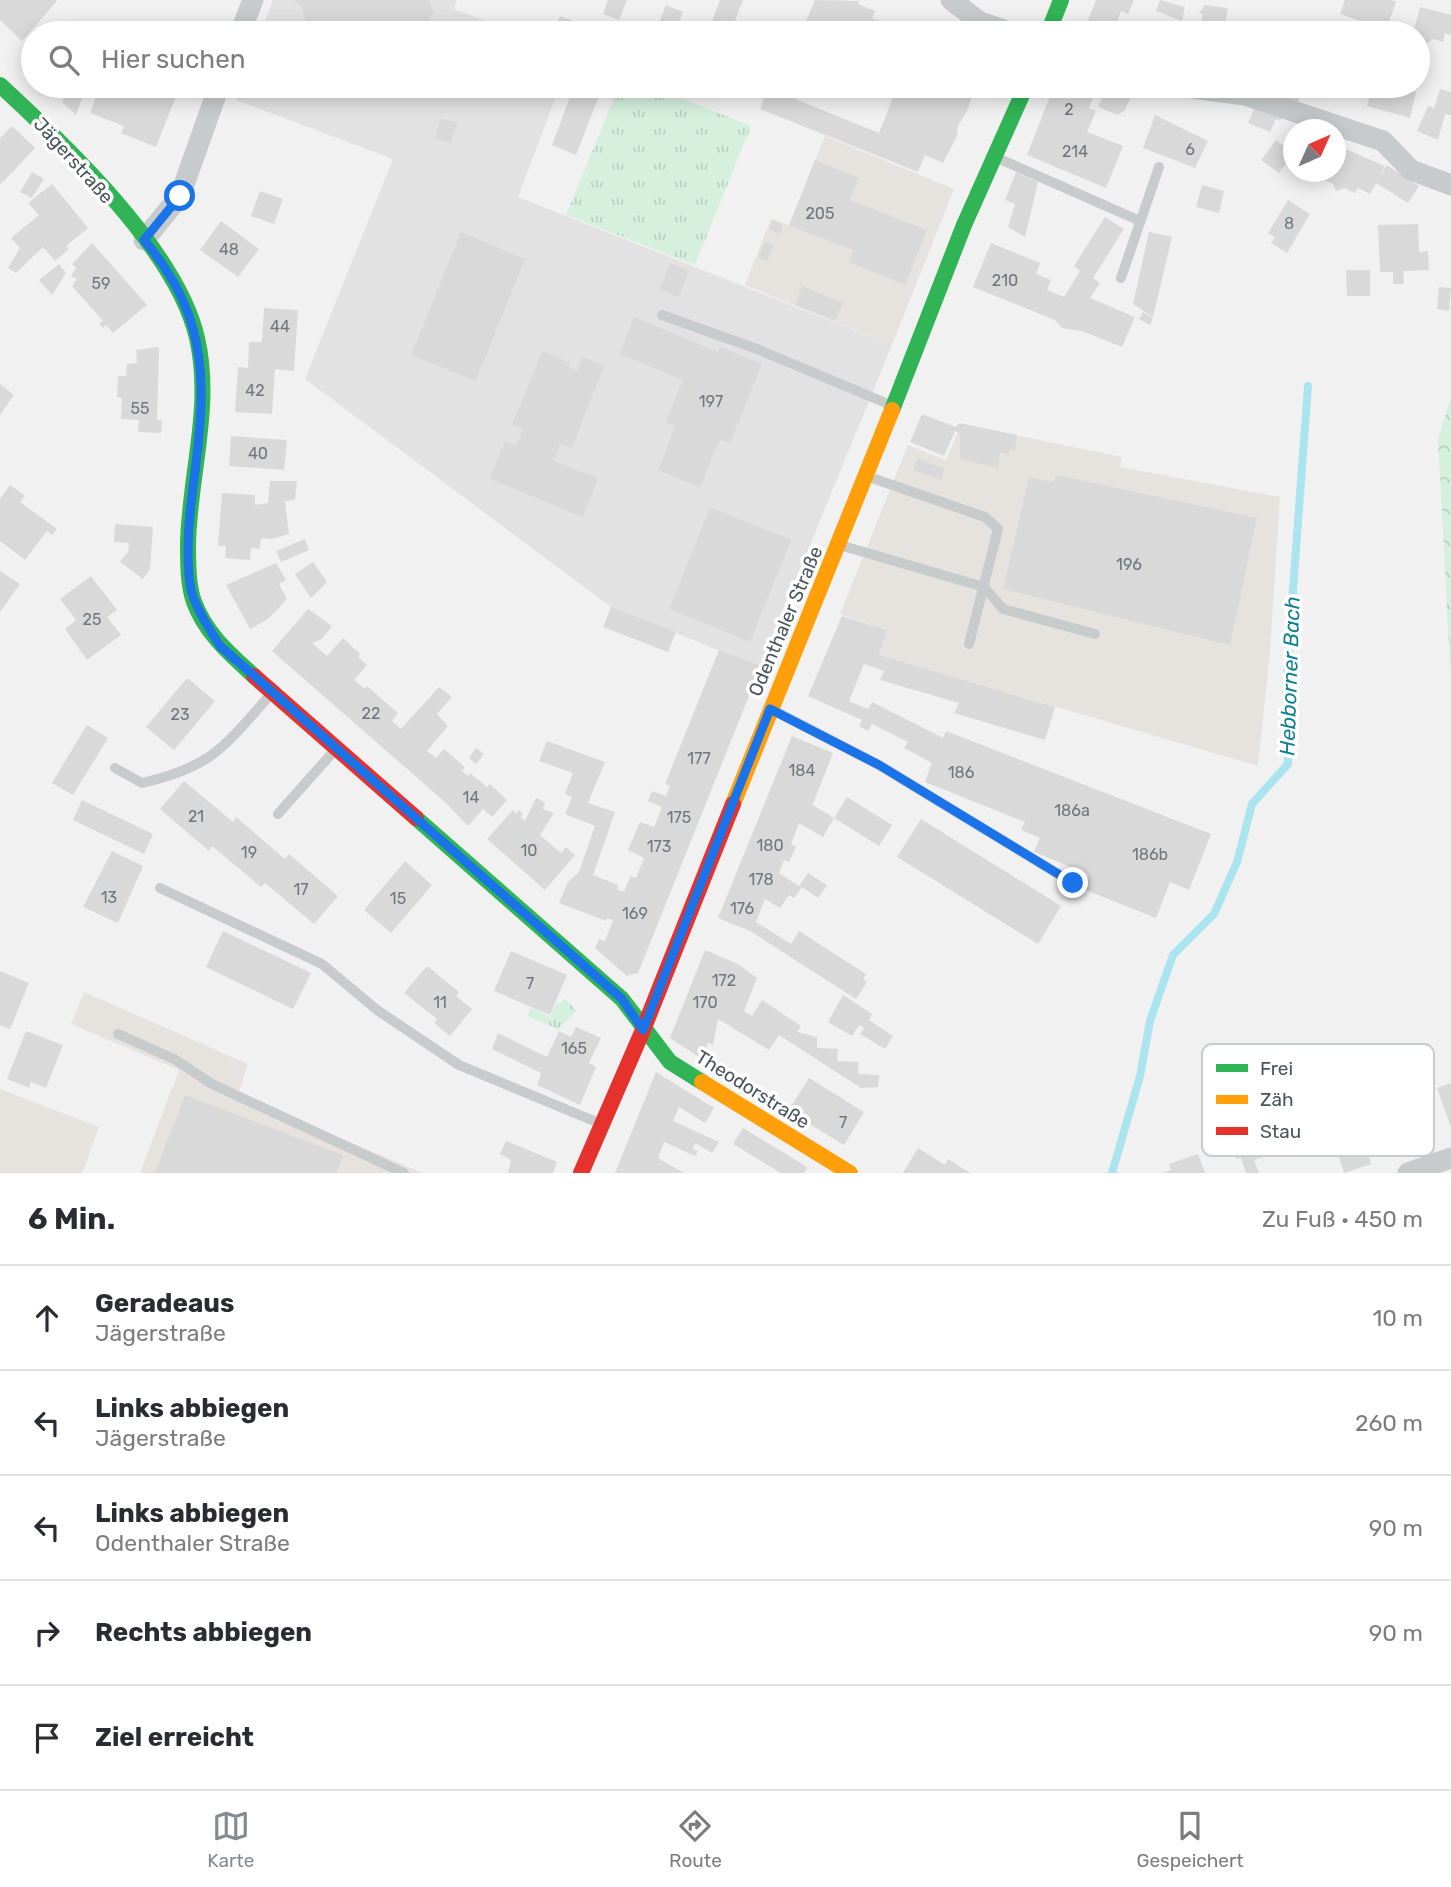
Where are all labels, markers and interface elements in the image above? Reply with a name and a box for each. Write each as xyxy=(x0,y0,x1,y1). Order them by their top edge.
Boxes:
search box xyxy=(21,21,1430,98)
icon: search xyxy=(45,41,83,79)
text: Hier suchen xyxy=(101,44,246,75)
house number: 2 xyxy=(1064,100,1074,119)
street label: Jägerstraße xyxy=(29,112,118,208)
north arrow xyxy=(1283,119,1346,182)
house number: 6 xyxy=(1185,140,1195,159)
house number: 214 xyxy=(1062,142,1088,161)
route start xyxy=(164,180,195,211)
house number: 205 xyxy=(805,204,835,223)
house number: 8 xyxy=(1284,214,1294,233)
house number: 48 xyxy=(219,240,239,259)
house number: 210 xyxy=(992,271,1018,290)
house number: 59 xyxy=(92,274,111,293)
house number: 44 xyxy=(270,317,290,336)
house number: 42 xyxy=(245,381,265,400)
house number: 197 xyxy=(699,392,723,411)
house number: 55 xyxy=(130,399,150,418)
house number: 40 xyxy=(248,444,268,463)
street label: Odenthaler Straße xyxy=(743,543,828,700)
house number: 196 xyxy=(1116,555,1142,574)
water label: Hebborner Bach xyxy=(1274,596,1305,756)
house number: 25 xyxy=(83,610,101,629)
house number: 22 xyxy=(362,704,380,723)
house number: 23 xyxy=(170,705,190,724)
house number: 177 xyxy=(687,749,711,768)
house number: 184 xyxy=(789,761,816,780)
house number: 186 xyxy=(948,763,975,782)
house number: 14 xyxy=(463,788,479,807)
house number: 186a xyxy=(1054,801,1090,820)
house number: 21 xyxy=(188,807,204,826)
house number: 175 xyxy=(667,808,691,827)
house number: 180 xyxy=(756,836,784,855)
house number: 173 xyxy=(647,837,671,856)
house number: 10 xyxy=(520,841,538,860)
house number: 19 xyxy=(241,843,257,862)
house number: 186b xyxy=(1132,845,1168,864)
route end xyxy=(1057,867,1088,898)
house number: 178 xyxy=(748,870,774,889)
house number: 17 xyxy=(293,880,309,899)
house number: 13 xyxy=(101,888,117,907)
house number: 15 xyxy=(390,889,406,908)
house number: 176 xyxy=(730,899,754,918)
house number: 169 xyxy=(622,904,648,923)
house number: 172 xyxy=(712,971,736,990)
house number: 7 xyxy=(526,974,534,993)
house number: 11 xyxy=(433,993,447,1012)
house number: 170 xyxy=(692,993,718,1012)
house number: 165 xyxy=(561,1039,587,1058)
legend xyxy=(1202,1044,1434,1156)
street label: Theodorstraße xyxy=(692,1045,814,1134)
text: Frei xyxy=(1260,1057,1293,1080)
text: Zäh xyxy=(1260,1088,1293,1111)
house number: 7 xyxy=(839,1113,847,1132)
text: Stau xyxy=(1260,1120,1301,1143)
text: 6 Min. xyxy=(28,1201,115,1237)
text: Zu Fuß · 450 m xyxy=(1262,1205,1423,1233)
text: Geradeaus xyxy=(95,1288,234,1319)
icon: ahead xyxy=(28,1299,66,1337)
text: 10 m xyxy=(1372,1304,1423,1332)
text: Jägerstraße xyxy=(95,1319,226,1347)
text: Links abbiegen xyxy=(95,1393,289,1424)
icon: left xyxy=(28,1404,66,1442)
text: 260 m xyxy=(1355,1409,1423,1437)
text: Jägerstraße xyxy=(95,1424,226,1452)
text: Links abbiegen xyxy=(95,1498,289,1529)
icon: left xyxy=(28,1509,66,1547)
text: 90 m xyxy=(1369,1514,1423,1542)
text: Odenthaler Straße xyxy=(95,1529,290,1557)
icon: right xyxy=(28,1614,66,1652)
text: Rechts abbiegen xyxy=(95,1617,312,1648)
text: 90 m xyxy=(1369,1619,1423,1647)
icon: arrive xyxy=(28,1719,66,1757)
text: Ziel erreicht xyxy=(95,1722,254,1753)
tab: Karte xyxy=(207,1807,254,1872)
tab: Route xyxy=(669,1807,722,1872)
tab: Gespeichert xyxy=(1136,1807,1244,1872)

